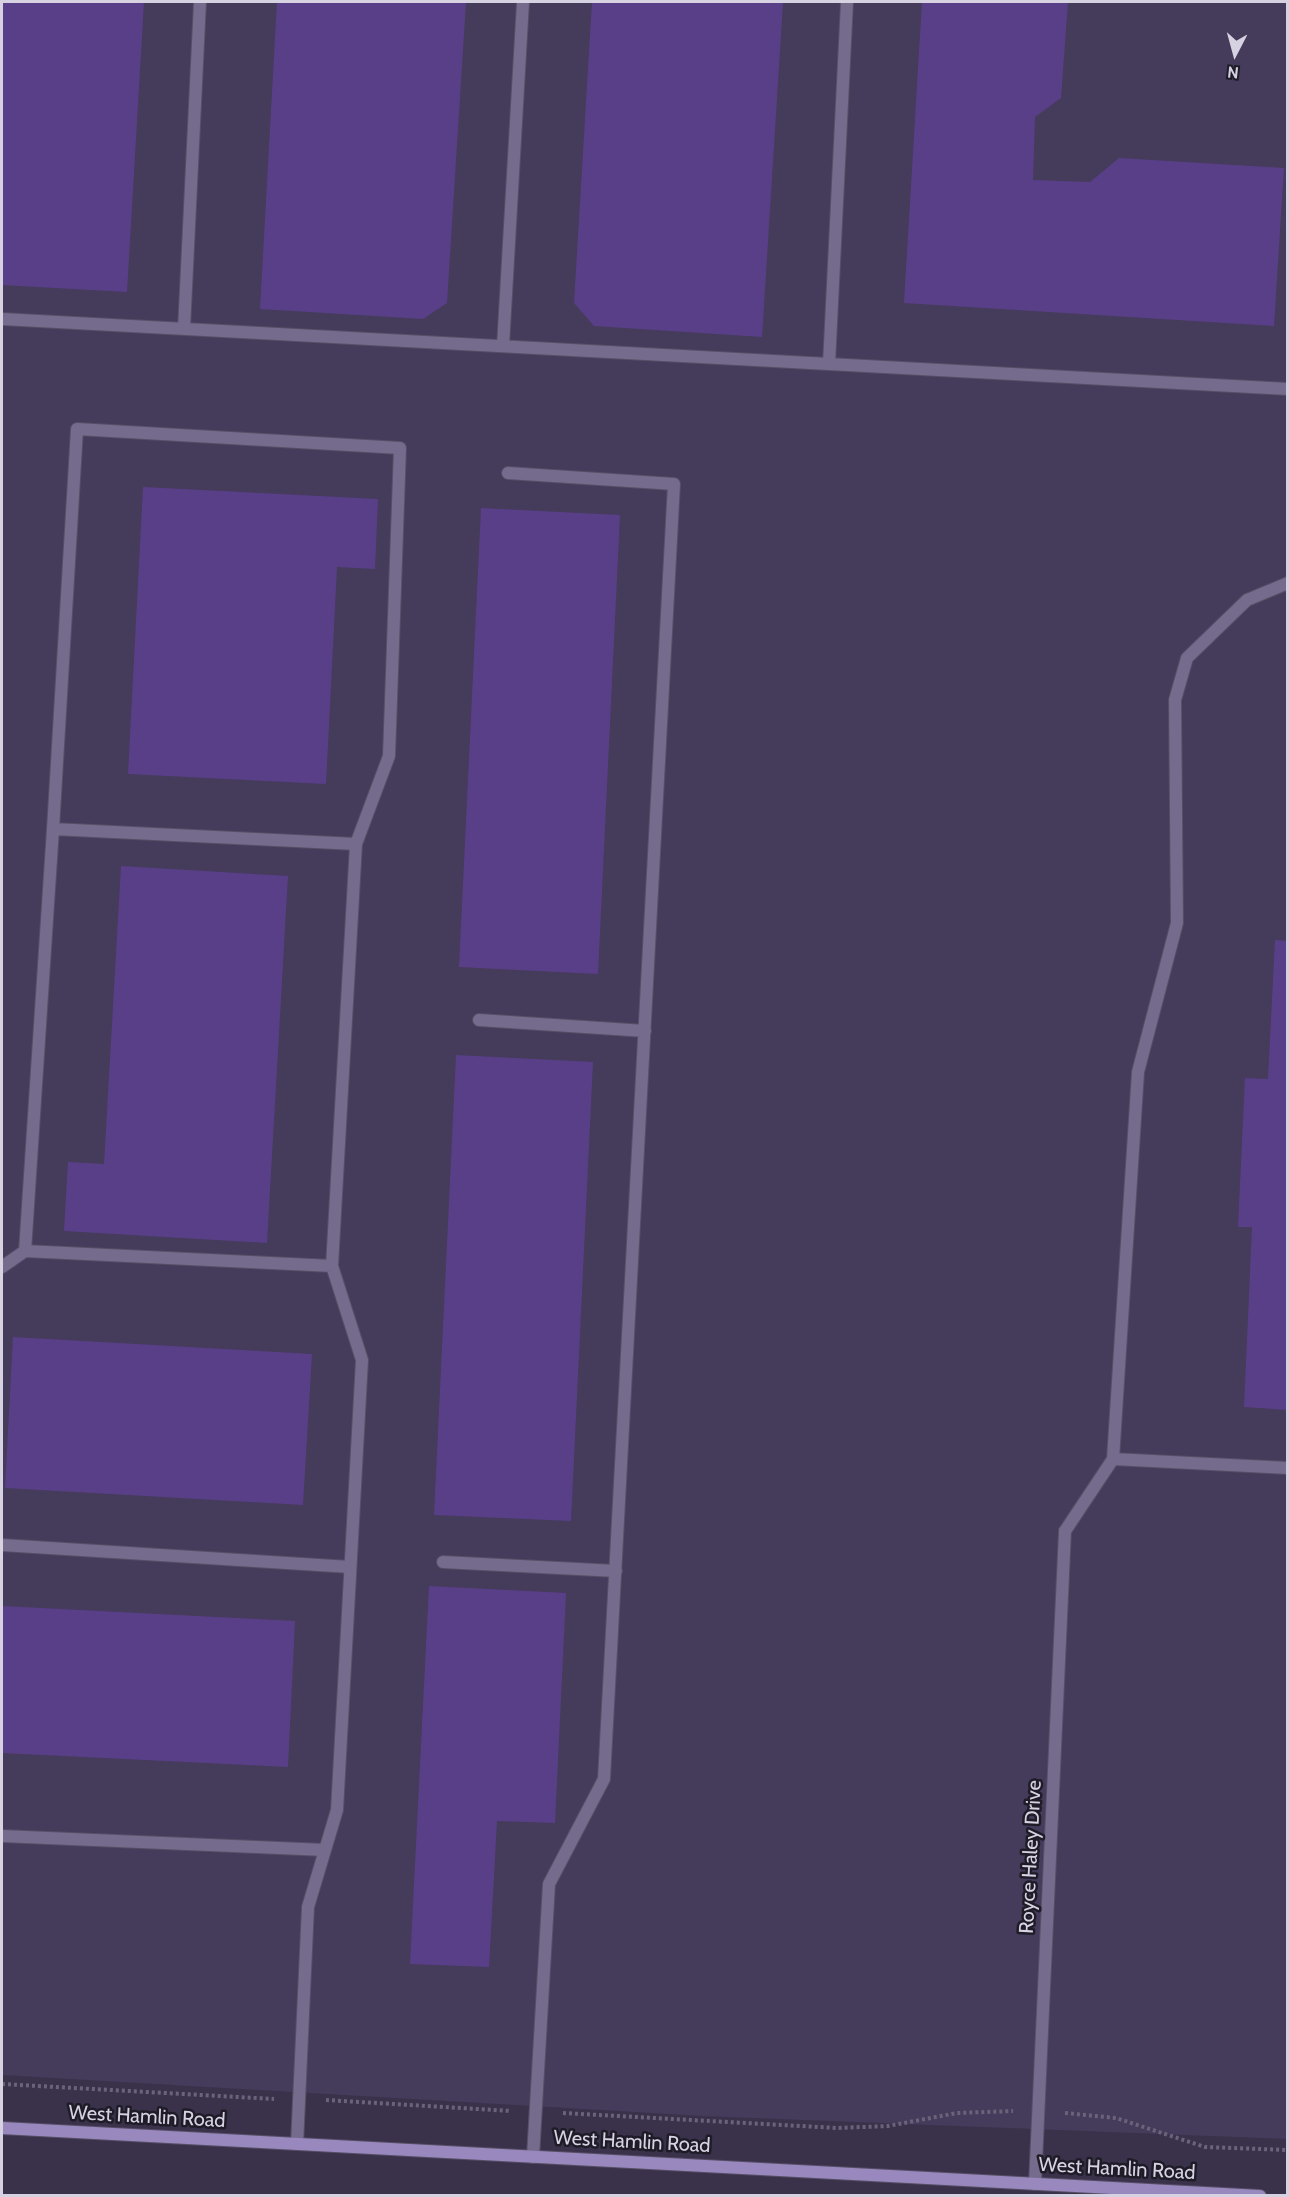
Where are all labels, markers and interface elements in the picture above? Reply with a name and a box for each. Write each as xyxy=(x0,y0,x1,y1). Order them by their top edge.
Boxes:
north arrow xyxy=(1205,24,1265,84)
text: N xyxy=(1226,62,1240,82)
street label: Royce Haley Drive xyxy=(1015,1780,1047,1934)
street label: West Hamlin Road xyxy=(68,2101,226,2133)
street label: West Hamlin Road xyxy=(553,2126,711,2158)
street label: West Hamlin Road xyxy=(1038,2153,1196,2185)

